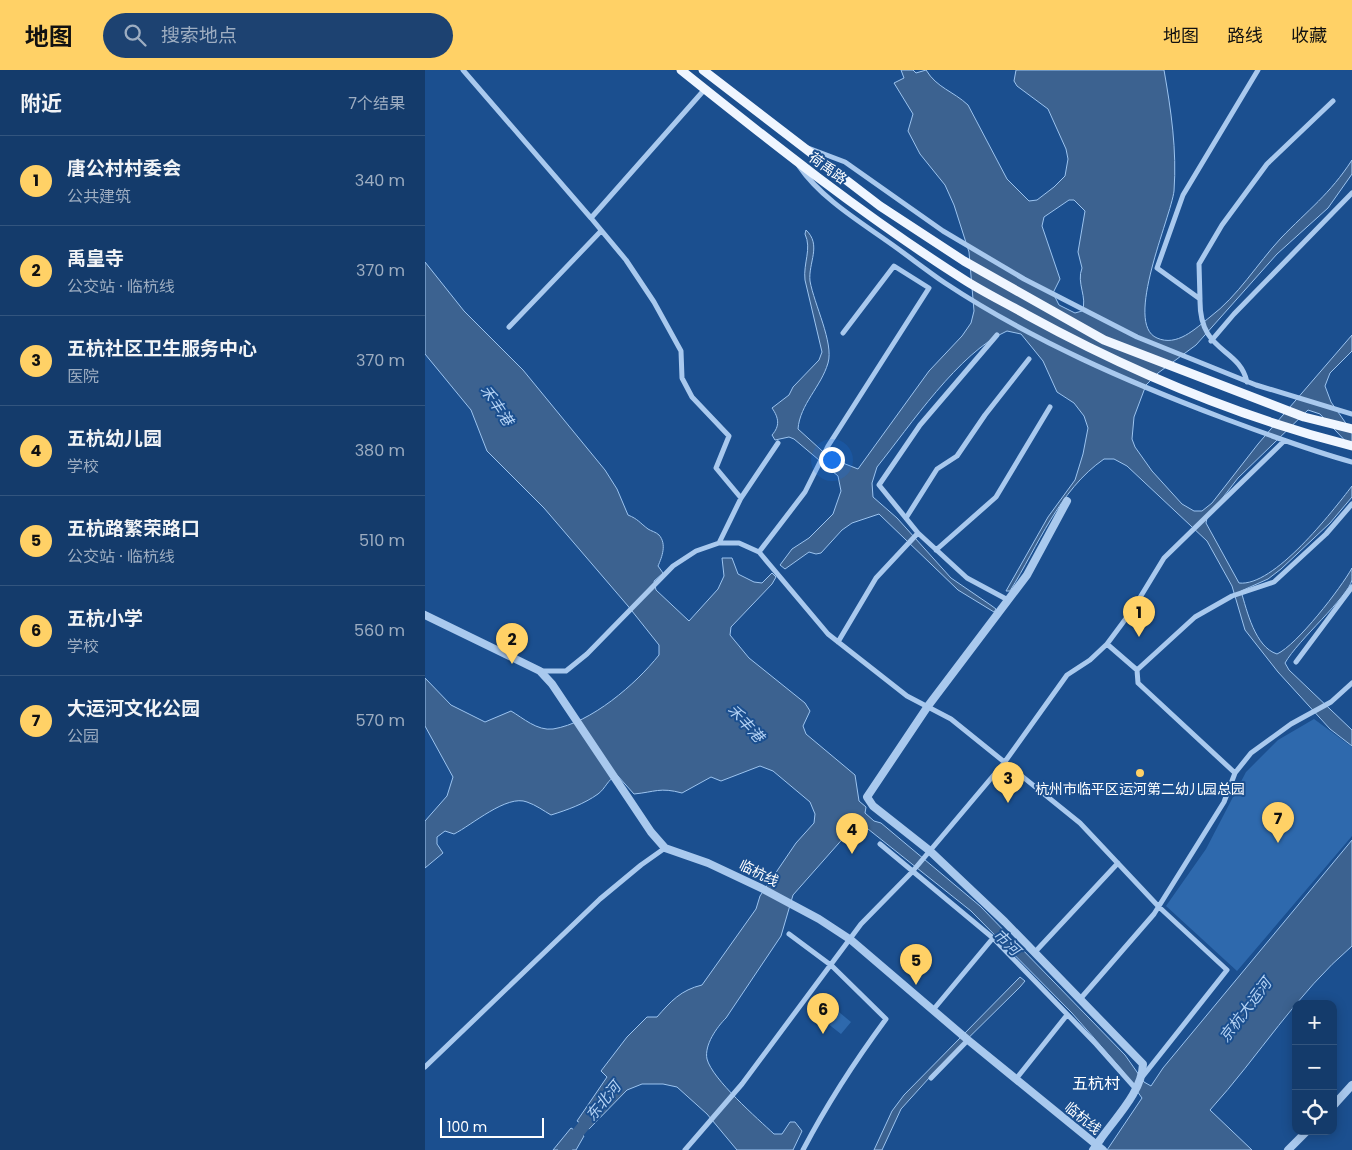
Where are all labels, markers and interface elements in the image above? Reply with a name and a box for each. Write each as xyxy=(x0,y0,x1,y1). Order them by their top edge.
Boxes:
search box xyxy=(103,13,453,58)
text: 地图 xyxy=(25,20,73,53)
icon: search xyxy=(121,21,149,49)
text: 搜索地点 xyxy=(161,22,237,49)
text: 地图 xyxy=(1163,23,1199,48)
text: 路线 xyxy=(1227,23,1263,48)
text: 收藏 xyxy=(1291,23,1327,48)
text: 附近 xyxy=(20,89,62,118)
text: 7个结果 xyxy=(348,92,405,115)
street label: 荷禹路 xyxy=(805,148,851,188)
text: 唐公村村委会 xyxy=(67,155,181,182)
text: 1 xyxy=(33,169,39,192)
text: 340 m xyxy=(355,169,405,192)
text: 公共建筑 xyxy=(67,185,131,208)
text: 禹皇寺 xyxy=(67,245,124,272)
text: 2 xyxy=(31,259,41,282)
text: 370 m xyxy=(356,259,405,282)
text: 公交站 · 临杭线 xyxy=(67,275,175,298)
text: 五杭社区卫生服务中心 xyxy=(67,335,257,362)
text: 3 xyxy=(31,349,41,372)
text: 370 m xyxy=(356,349,405,372)
text: 医院 xyxy=(67,365,99,388)
water label: 禾丰港 xyxy=(476,380,519,431)
text: 五杭幼儿园 xyxy=(67,425,162,452)
text: 4 xyxy=(31,439,41,462)
text: 380 m xyxy=(355,439,405,462)
your location xyxy=(819,447,845,473)
text: 学校 xyxy=(67,455,99,478)
text: 五杭路繁荣路口 xyxy=(67,515,200,542)
text: 5 xyxy=(31,529,41,552)
text: 510 m xyxy=(359,529,405,552)
text: 公交站 · 临杭线 xyxy=(67,545,175,568)
pin: 1 xyxy=(1123,596,1155,637)
text: 五杭小学 xyxy=(67,605,143,632)
text: 6 xyxy=(31,619,41,642)
text: 560 m xyxy=(354,619,405,642)
pin: 2 xyxy=(496,623,528,664)
text: 学校 xyxy=(67,635,99,658)
text: 大运河文化公园 xyxy=(67,695,200,722)
water label: 禾丰港 xyxy=(723,699,770,748)
text: 7 xyxy=(32,709,40,732)
text: 570 m xyxy=(355,709,405,732)
text: 公园 xyxy=(67,725,99,748)
pin: 3 xyxy=(992,762,1024,803)
marker: 杭州市临平区运河第二幼儿园总园 xyxy=(1134,767,1146,779)
place label: 杭州市临平区运河第二幼儿园总园 xyxy=(1035,779,1245,799)
pin: 7 xyxy=(1262,802,1294,843)
pin: 4 xyxy=(836,813,868,854)
street label: 临杭线 xyxy=(736,855,782,891)
water label: 市河 xyxy=(989,924,1027,962)
pin: 5 xyxy=(900,944,932,985)
water label: 京杭大运河 xyxy=(1214,971,1278,1046)
pin: 6 xyxy=(807,993,839,1034)
map controls xyxy=(1292,1000,1337,1135)
button: + xyxy=(1292,1000,1337,1045)
button: − xyxy=(1292,1045,1337,1090)
district label: 五杭村 xyxy=(1072,1072,1120,1095)
water label: 东北河 xyxy=(581,1075,627,1125)
button: locate xyxy=(1292,1090,1337,1135)
street label: 临杭线 xyxy=(1060,1097,1106,1139)
scale bar xyxy=(440,1115,544,1138)
text: 100 m xyxy=(447,1117,487,1137)

